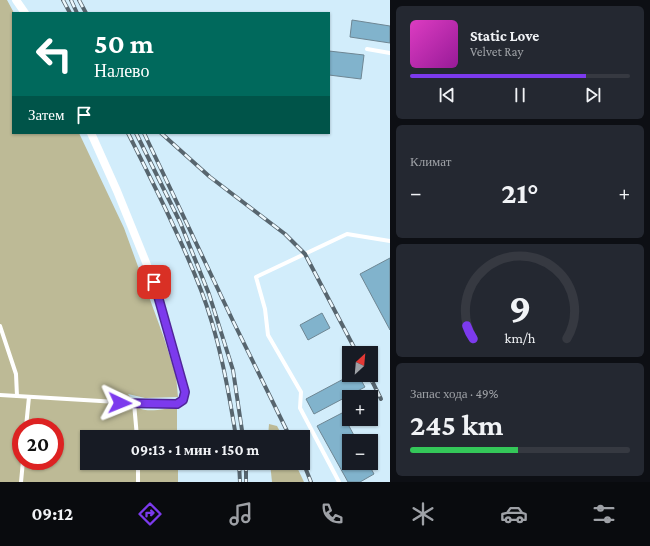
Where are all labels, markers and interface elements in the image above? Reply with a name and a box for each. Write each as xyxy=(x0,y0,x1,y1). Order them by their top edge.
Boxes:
icon: left xyxy=(28,28,80,80)
text: 50 m xyxy=(94,28,154,59)
text: Static Love xyxy=(470,28,539,44)
text: Velvet Ray xyxy=(470,44,523,59)
text: Налево xyxy=(94,61,150,81)
icon: previous xyxy=(436,84,458,106)
icon: pause xyxy=(509,84,531,106)
icon: next xyxy=(582,84,604,106)
icon: arrive xyxy=(73,104,95,126)
text: Затем xyxy=(28,107,65,123)
text: Климат xyxy=(410,154,451,169)
text: 21° xyxy=(501,176,539,209)
text: − xyxy=(410,180,422,205)
text: + xyxy=(618,180,630,205)
pin xyxy=(137,265,171,299)
icon: arrive xyxy=(143,271,165,293)
text: 9 xyxy=(509,284,531,330)
text: km/h xyxy=(505,329,536,345)
north arrow xyxy=(342,346,378,382)
map controls xyxy=(342,346,378,470)
position arrow xyxy=(99,382,141,424)
text: Запас хода · 49% xyxy=(410,386,498,401)
button: + xyxy=(342,390,378,426)
text: 245 km xyxy=(410,408,504,441)
speed limit sign: 20 xyxy=(12,418,64,470)
button: − xyxy=(342,434,378,470)
text: 09:13 · 1 мин · 150 m xyxy=(131,442,259,458)
icon: directions xyxy=(136,500,164,528)
icon: music xyxy=(227,500,255,528)
icon: phone xyxy=(318,500,346,528)
icon: climate xyxy=(409,500,437,528)
icon: car xyxy=(500,500,528,528)
icon: filters xyxy=(590,500,618,528)
text: 09:12 xyxy=(31,504,73,524)

